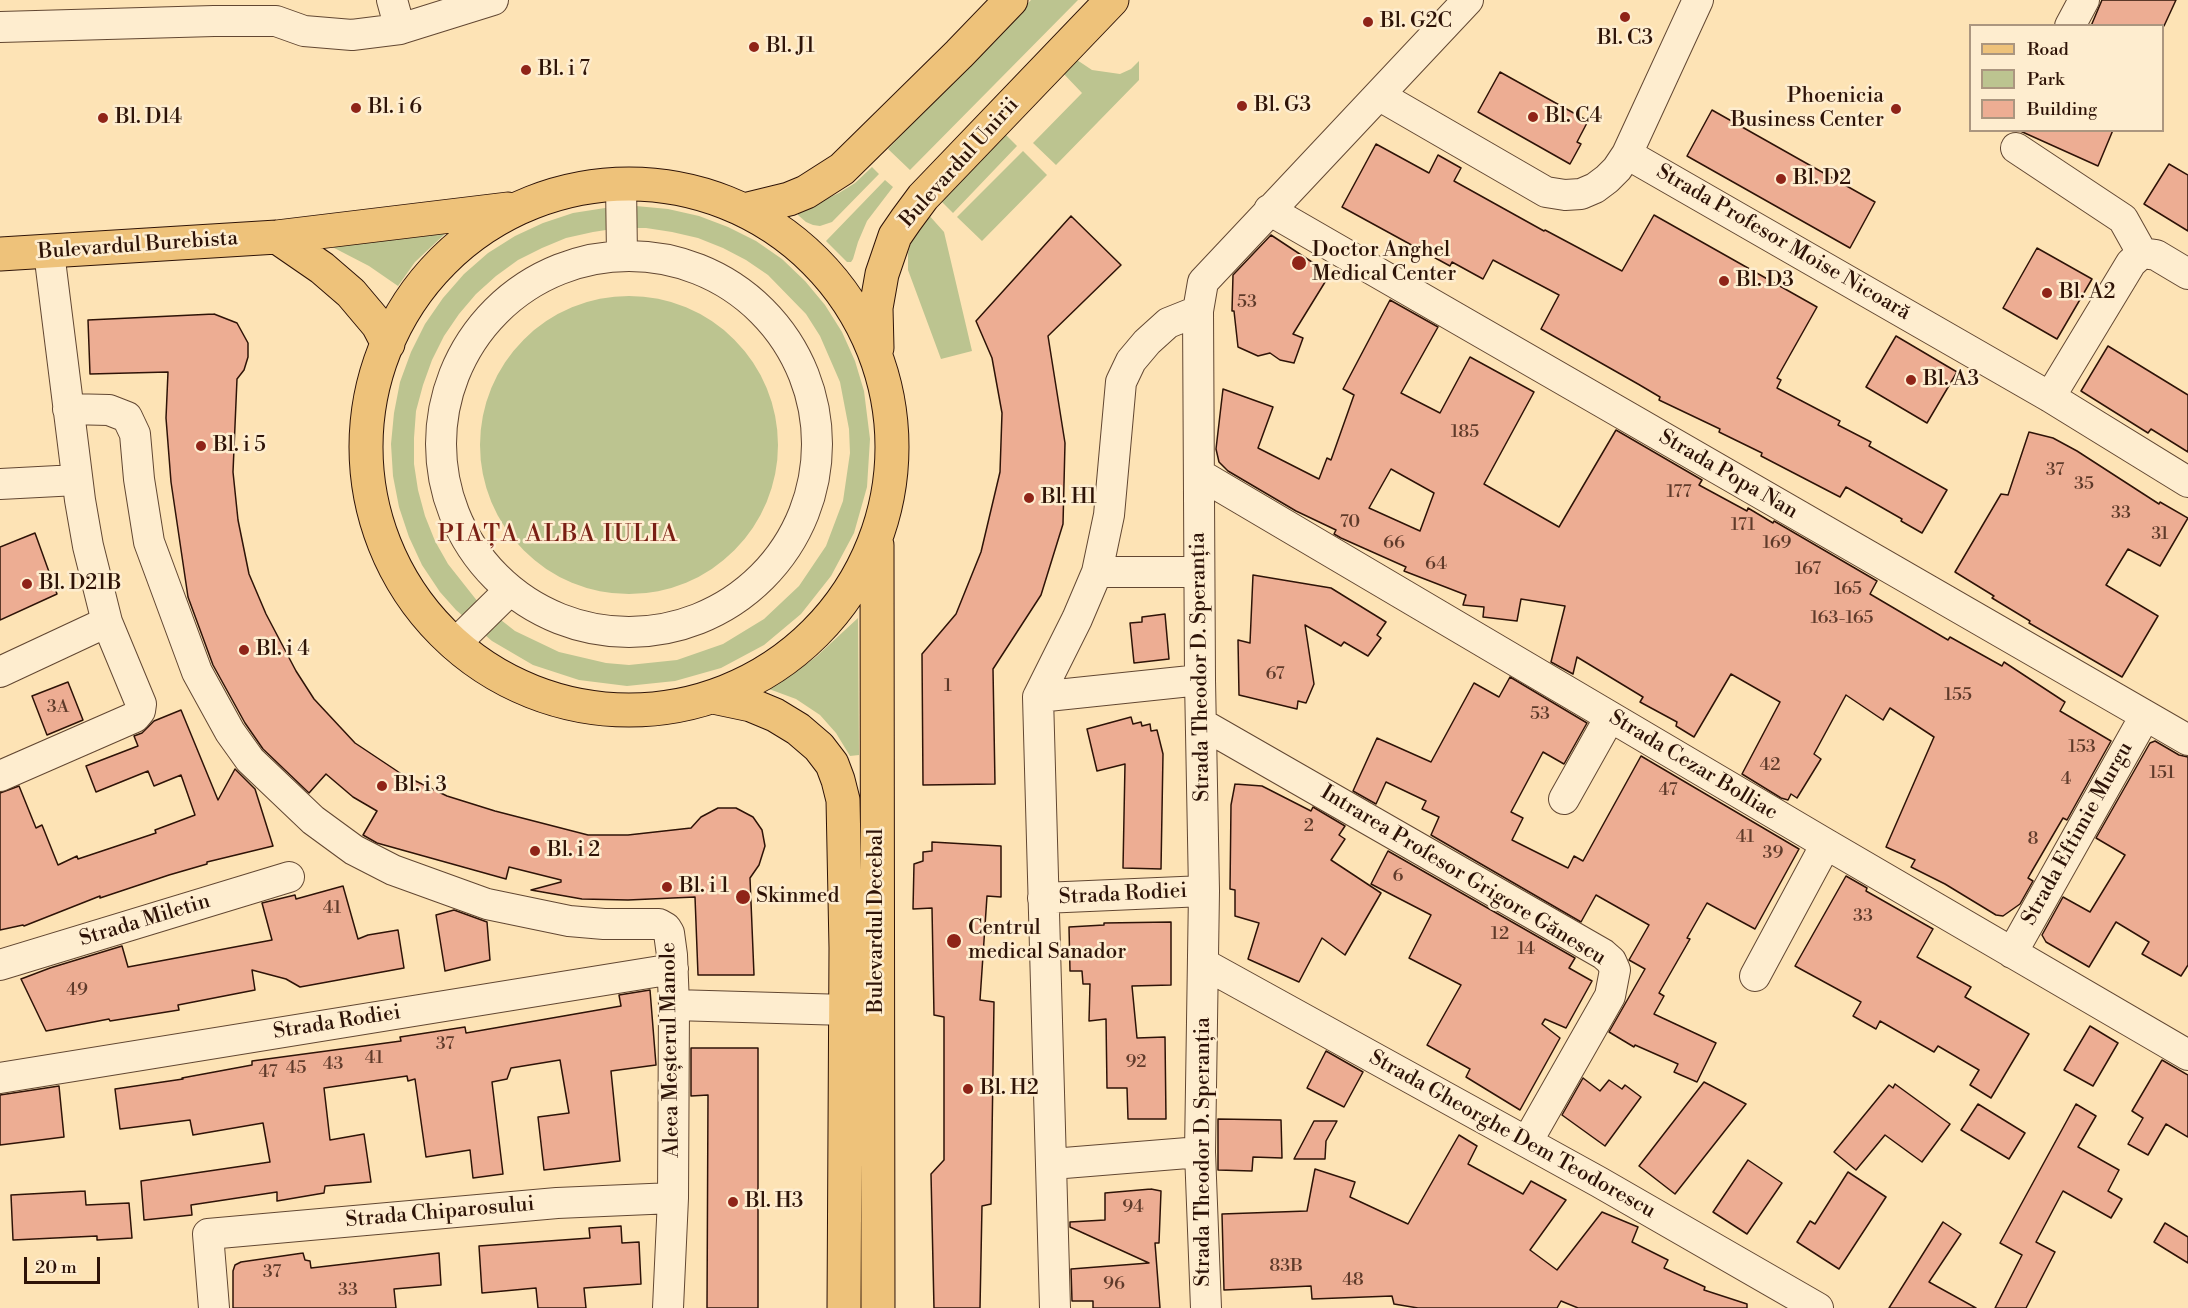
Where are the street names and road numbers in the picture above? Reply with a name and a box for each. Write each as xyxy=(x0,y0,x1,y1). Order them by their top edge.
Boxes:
street label: Bulevardul Unirii xyxy=(895,93,1025,233)
street label: Strada Profesor Moise Nicoară xyxy=(1651,160,1915,326)
street label: Bulevardul Burebista xyxy=(37,226,239,266)
street label: Strada Popa Nan xyxy=(1654,425,1802,525)
street label: Strada Theodor D. Speranția xyxy=(1186,532,1216,802)
street label: Strada Cezar Bolliac xyxy=(1604,706,1782,826)
street label: Strada Eftimie Murgu xyxy=(2017,738,2139,930)
street label: Intrarea Profesor Grigore Gănescu xyxy=(1316,781,1610,971)
street label: Bulevardul Decebal xyxy=(864,829,890,1013)
street label: Strada Rodiei xyxy=(1058,879,1188,911)
street label: Strada Miletin xyxy=(77,889,213,953)
street label: Aleea Meșterul Manole xyxy=(657,942,685,1158)
street label: Strada Rodiei xyxy=(272,1001,402,1045)
street label: Strada Theodor D. Speranția xyxy=(1191,1017,1217,1287)
street label: Strada Gheorghe Dem Teodorescu xyxy=(1364,1046,1660,1224)
street label: Strada Chiparosului xyxy=(345,1192,535,1234)

